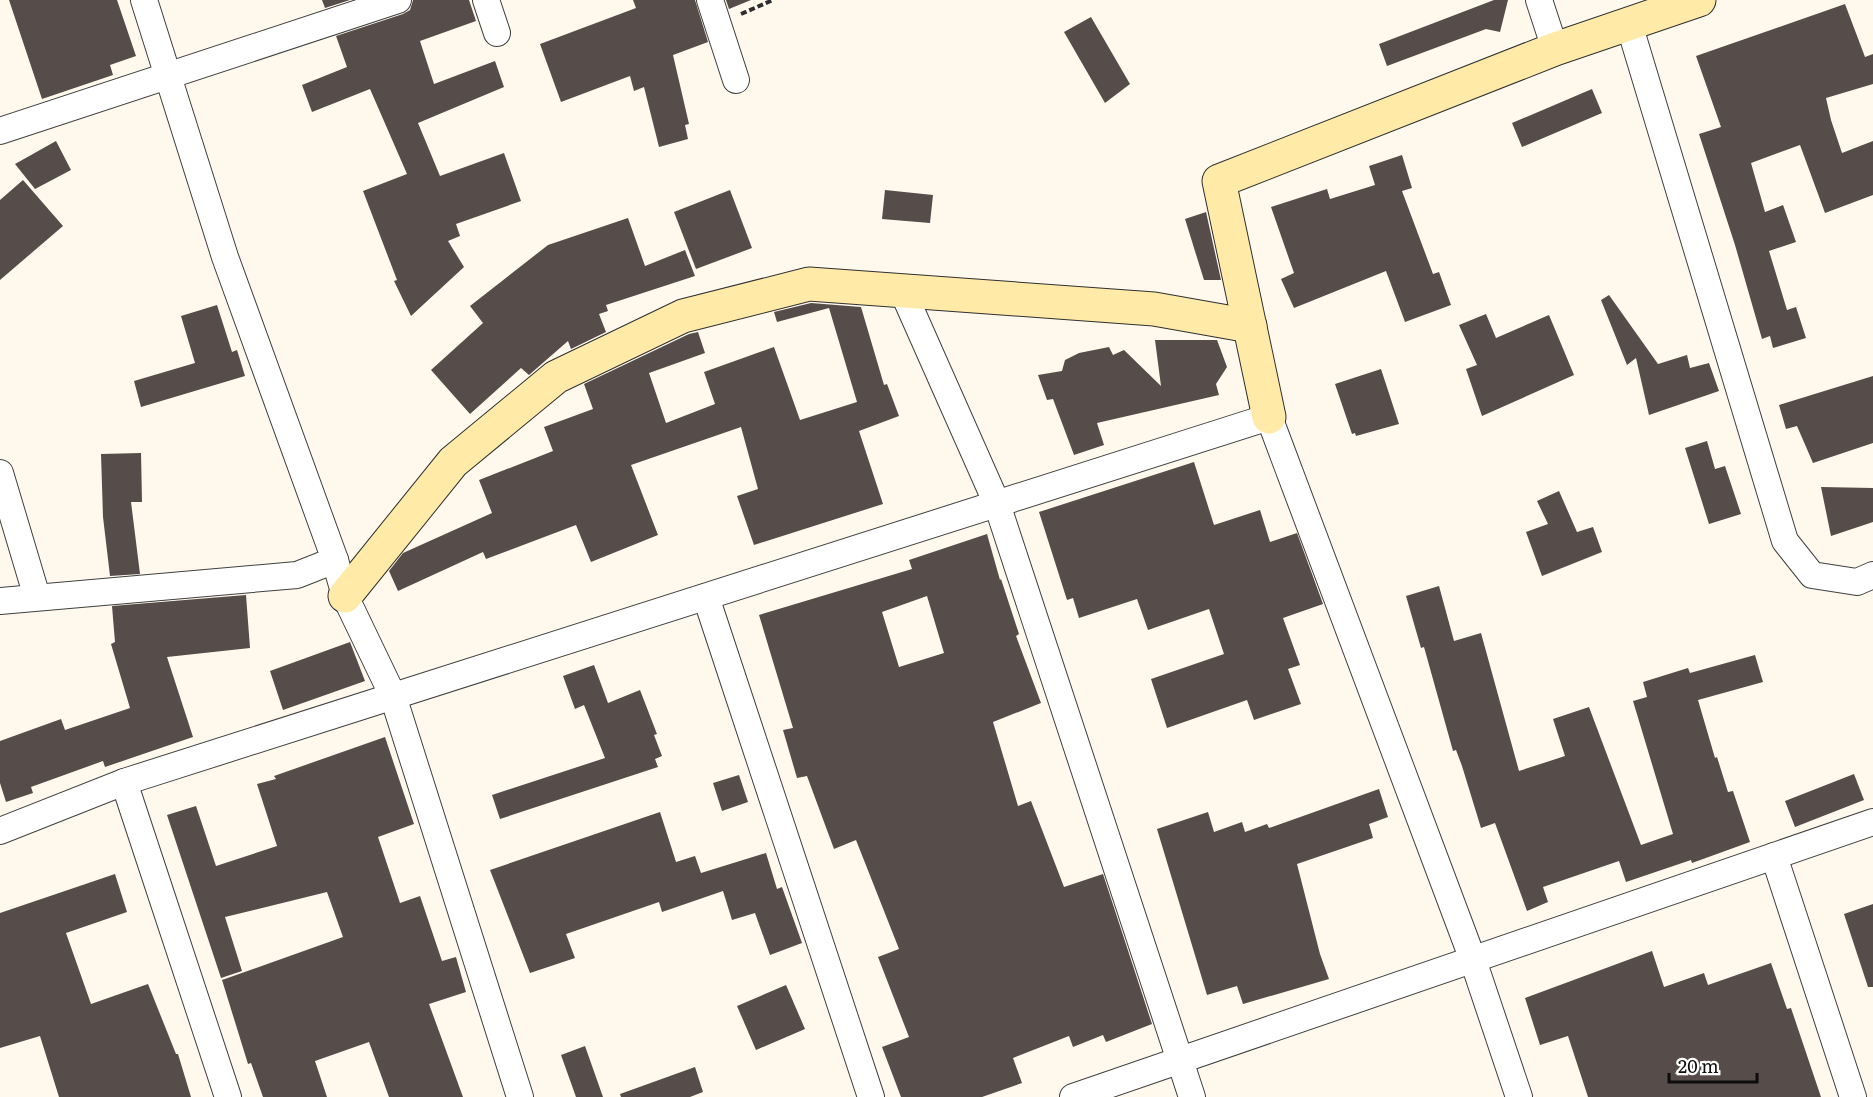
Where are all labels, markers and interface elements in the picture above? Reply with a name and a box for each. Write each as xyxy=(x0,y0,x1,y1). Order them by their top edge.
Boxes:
scale bar xyxy=(1669,1046,1758,1084)
text: 20 m xyxy=(1678,1052,1719,1079)

